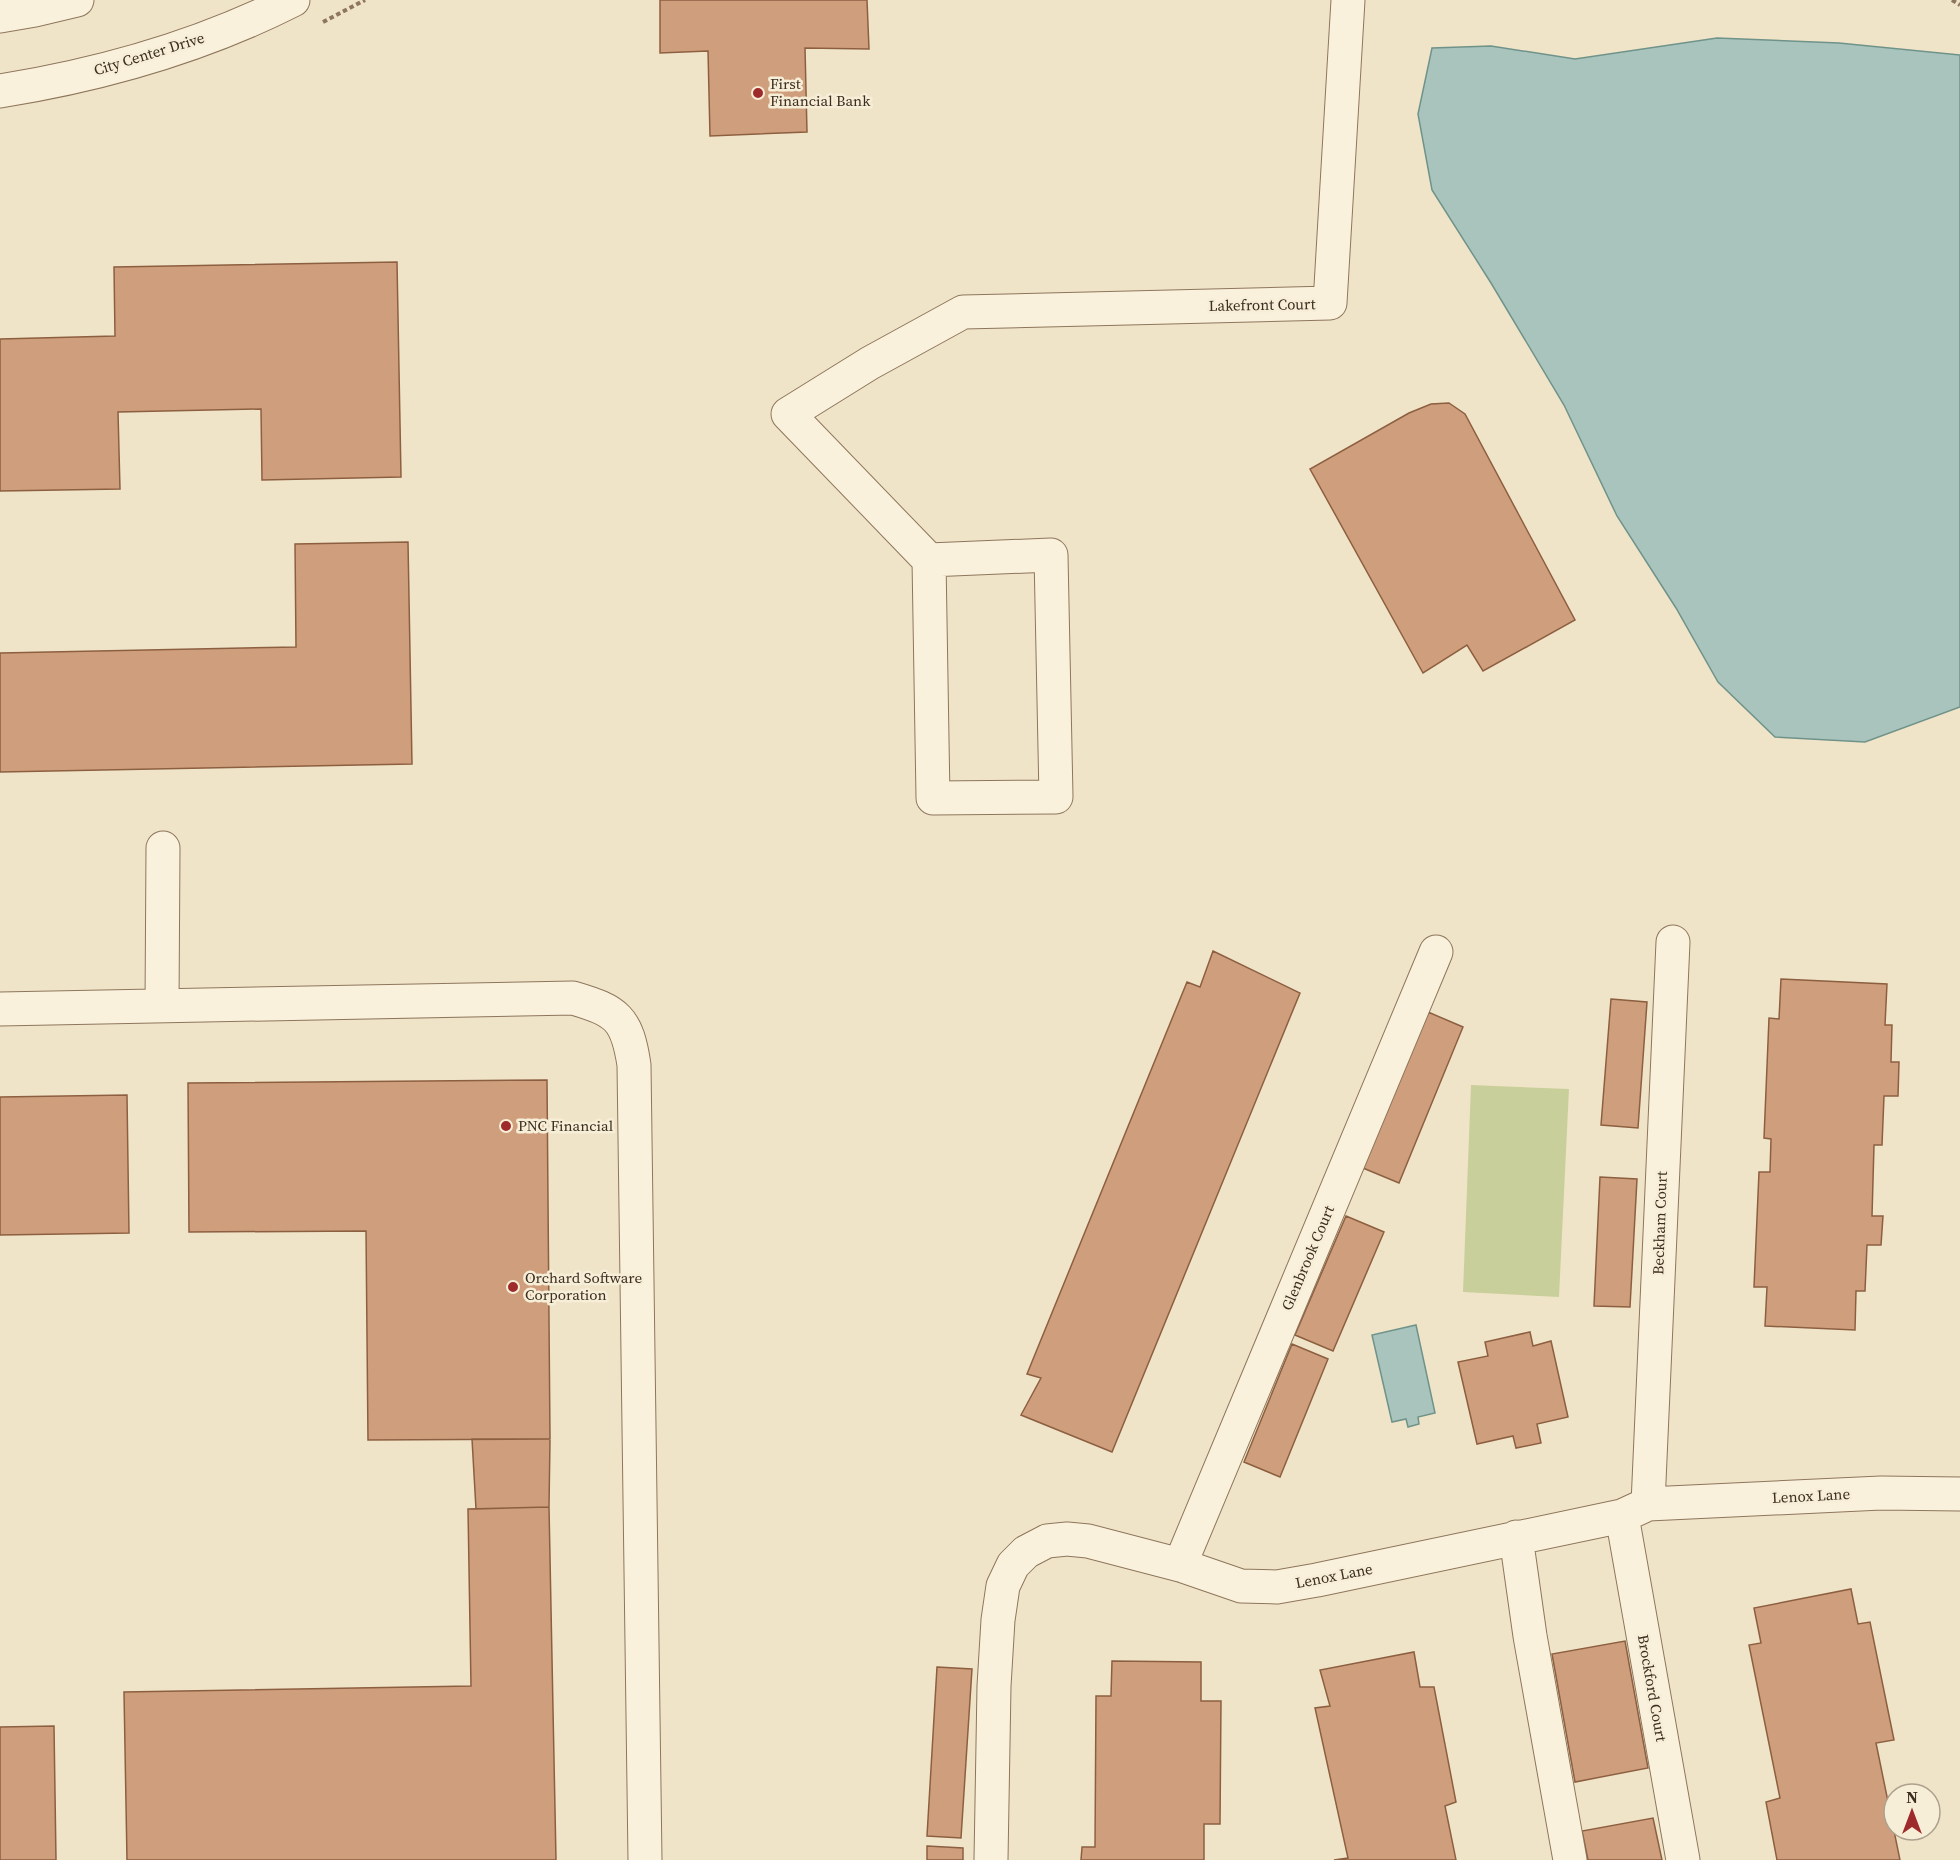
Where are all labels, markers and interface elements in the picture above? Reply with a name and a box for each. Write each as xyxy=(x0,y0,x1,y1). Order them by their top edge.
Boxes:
street label: City Center Drive xyxy=(91,27,207,80)
place label: First Financial Bank xyxy=(770,73,871,111)
marker: First Financial Bank xyxy=(751,86,765,100)
street label: Lakefront Court xyxy=(1208,293,1316,316)
place label: PNC Financial xyxy=(518,1115,614,1136)
marker: PNC Financial xyxy=(499,1119,513,1133)
street label: Beckham Court xyxy=(1647,1171,1672,1275)
street label: Glenbrook Court xyxy=(1276,1202,1339,1314)
place label: Orchard Software Corporation xyxy=(525,1267,642,1305)
marker: Orchard Software Corporation xyxy=(506,1280,520,1294)
street label: Lenox Lane xyxy=(1771,1483,1851,1508)
street label: Lenox Lane xyxy=(1293,1558,1375,1593)
street label: Brockford Court xyxy=(1633,1633,1672,1743)
north arrow xyxy=(1882,1782,1942,1842)
text: N xyxy=(1906,1786,1918,1808)

